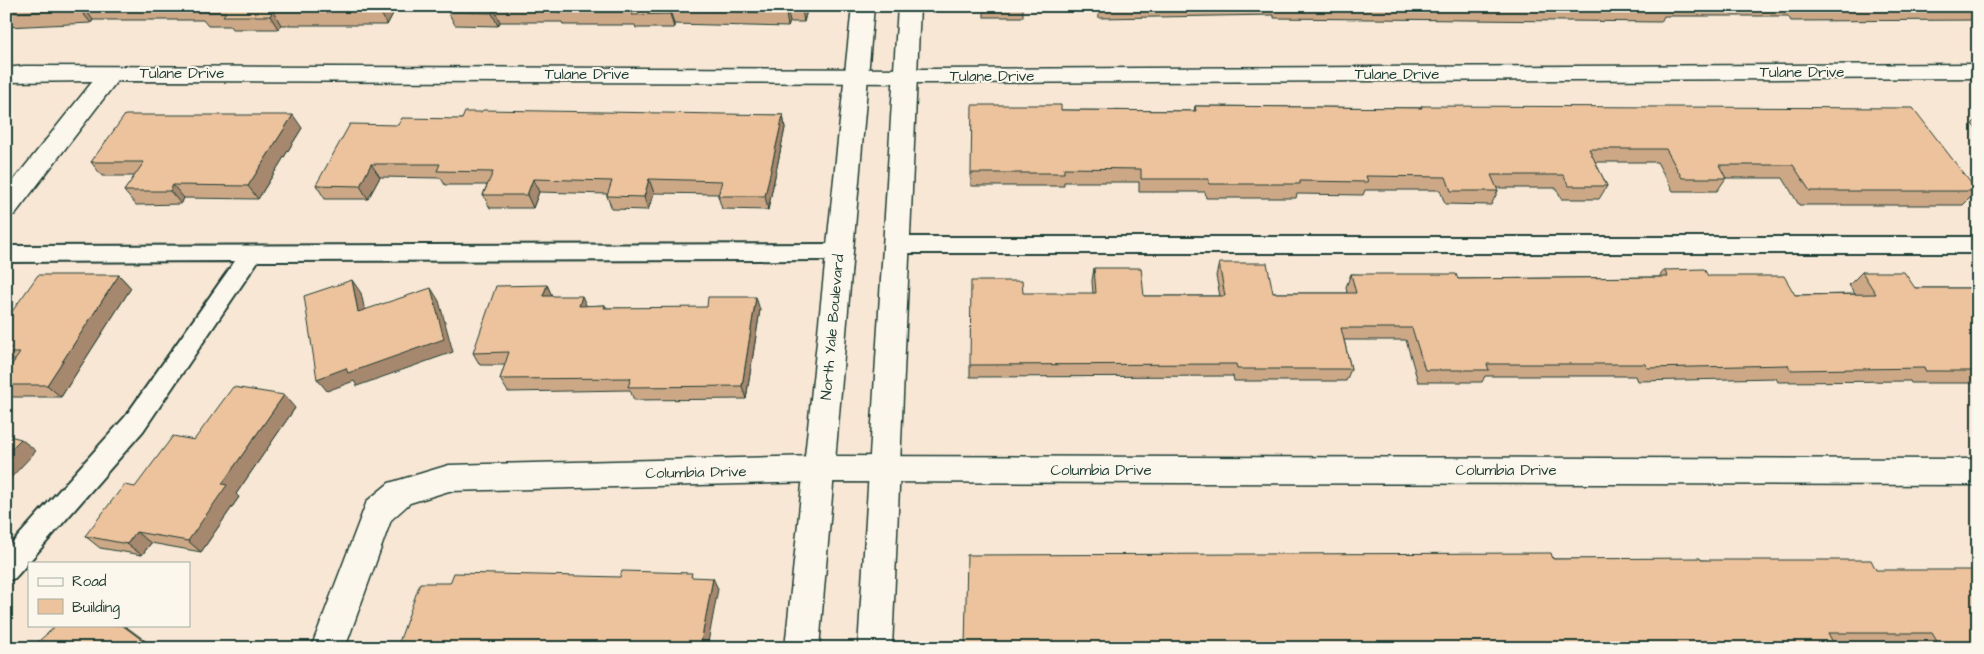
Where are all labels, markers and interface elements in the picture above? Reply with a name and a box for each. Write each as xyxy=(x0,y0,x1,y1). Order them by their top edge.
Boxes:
street label: Tulane Drive xyxy=(1760,62,1844,83)
street label: Tulane Drive xyxy=(140,63,224,84)
street label: Tulane Drive xyxy=(545,64,629,85)
street label: Tulane Drive xyxy=(1355,64,1439,85)
street label: Tulane Drive xyxy=(950,66,1034,87)
street label: North Yale Boulevard xyxy=(816,253,849,401)
street label: Columbia Drive xyxy=(1050,460,1152,481)
street label: Columbia Drive xyxy=(1455,460,1557,481)
street label: Columbia Drive xyxy=(645,461,747,484)
legend xyxy=(28,562,190,626)
text: Road xyxy=(72,571,107,592)
text: Building xyxy=(72,597,120,619)

